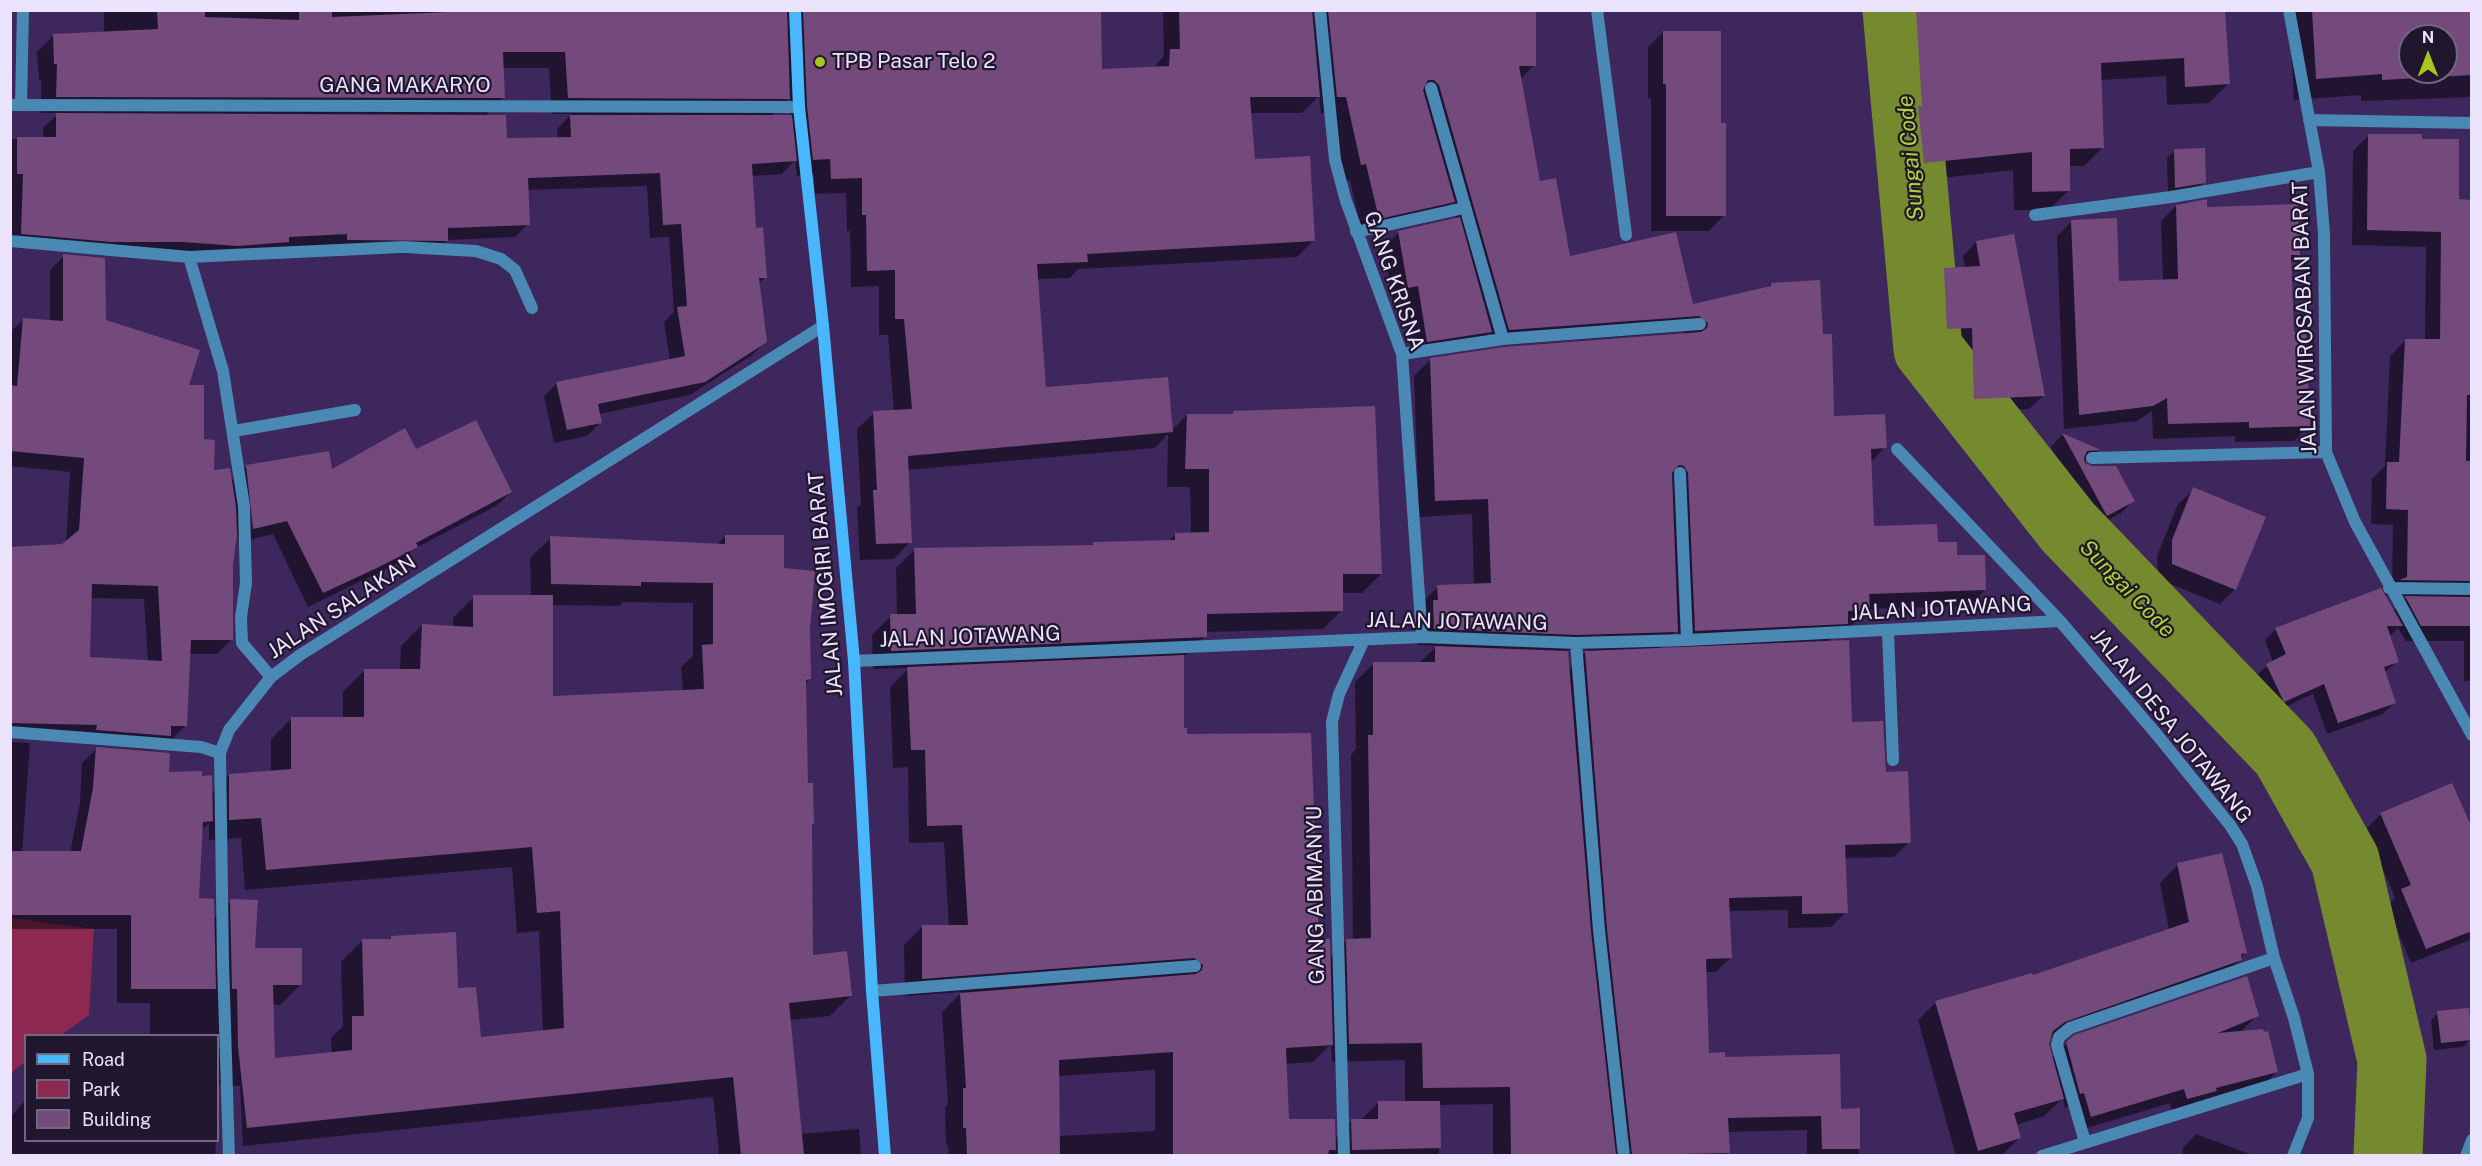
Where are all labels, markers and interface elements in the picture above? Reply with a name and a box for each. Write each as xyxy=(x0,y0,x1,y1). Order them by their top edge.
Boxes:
north arrow xyxy=(2398,24,2458,84)
text: N xyxy=(2422,28,2434,47)
place label: TPB Pasar Telo 2 xyxy=(832,49,996,75)
marker: TPB Pasar Telo 2 xyxy=(813,55,827,69)
street label: GANG MAKARYO xyxy=(319,73,491,99)
water label: Sungai Code xyxy=(1892,94,1930,222)
street label: JALAN WIROSABAN BARAT xyxy=(2288,181,2322,455)
street label: GANG KRISNA xyxy=(1358,208,1430,354)
street label: JALAN IMOGIRI BARAT xyxy=(804,470,848,698)
water label: Sungai Code xyxy=(2074,535,2180,643)
street label: JALAN SALAKAN xyxy=(263,550,421,664)
street label: JALAN JOTAWANG xyxy=(1850,592,2032,626)
street label: JALAN JOTAWANG xyxy=(1366,608,1548,636)
street label: JALAN JOTAWANG xyxy=(879,621,1061,653)
street label: JALAN DESA JOTAWANG xyxy=(2085,624,2257,828)
street label: GANG ABIMANYU xyxy=(1302,805,1330,985)
legend xyxy=(24,1034,219,1142)
text: Road xyxy=(82,1049,125,1070)
text: Park xyxy=(82,1079,120,1100)
text: Building xyxy=(82,1109,151,1130)

